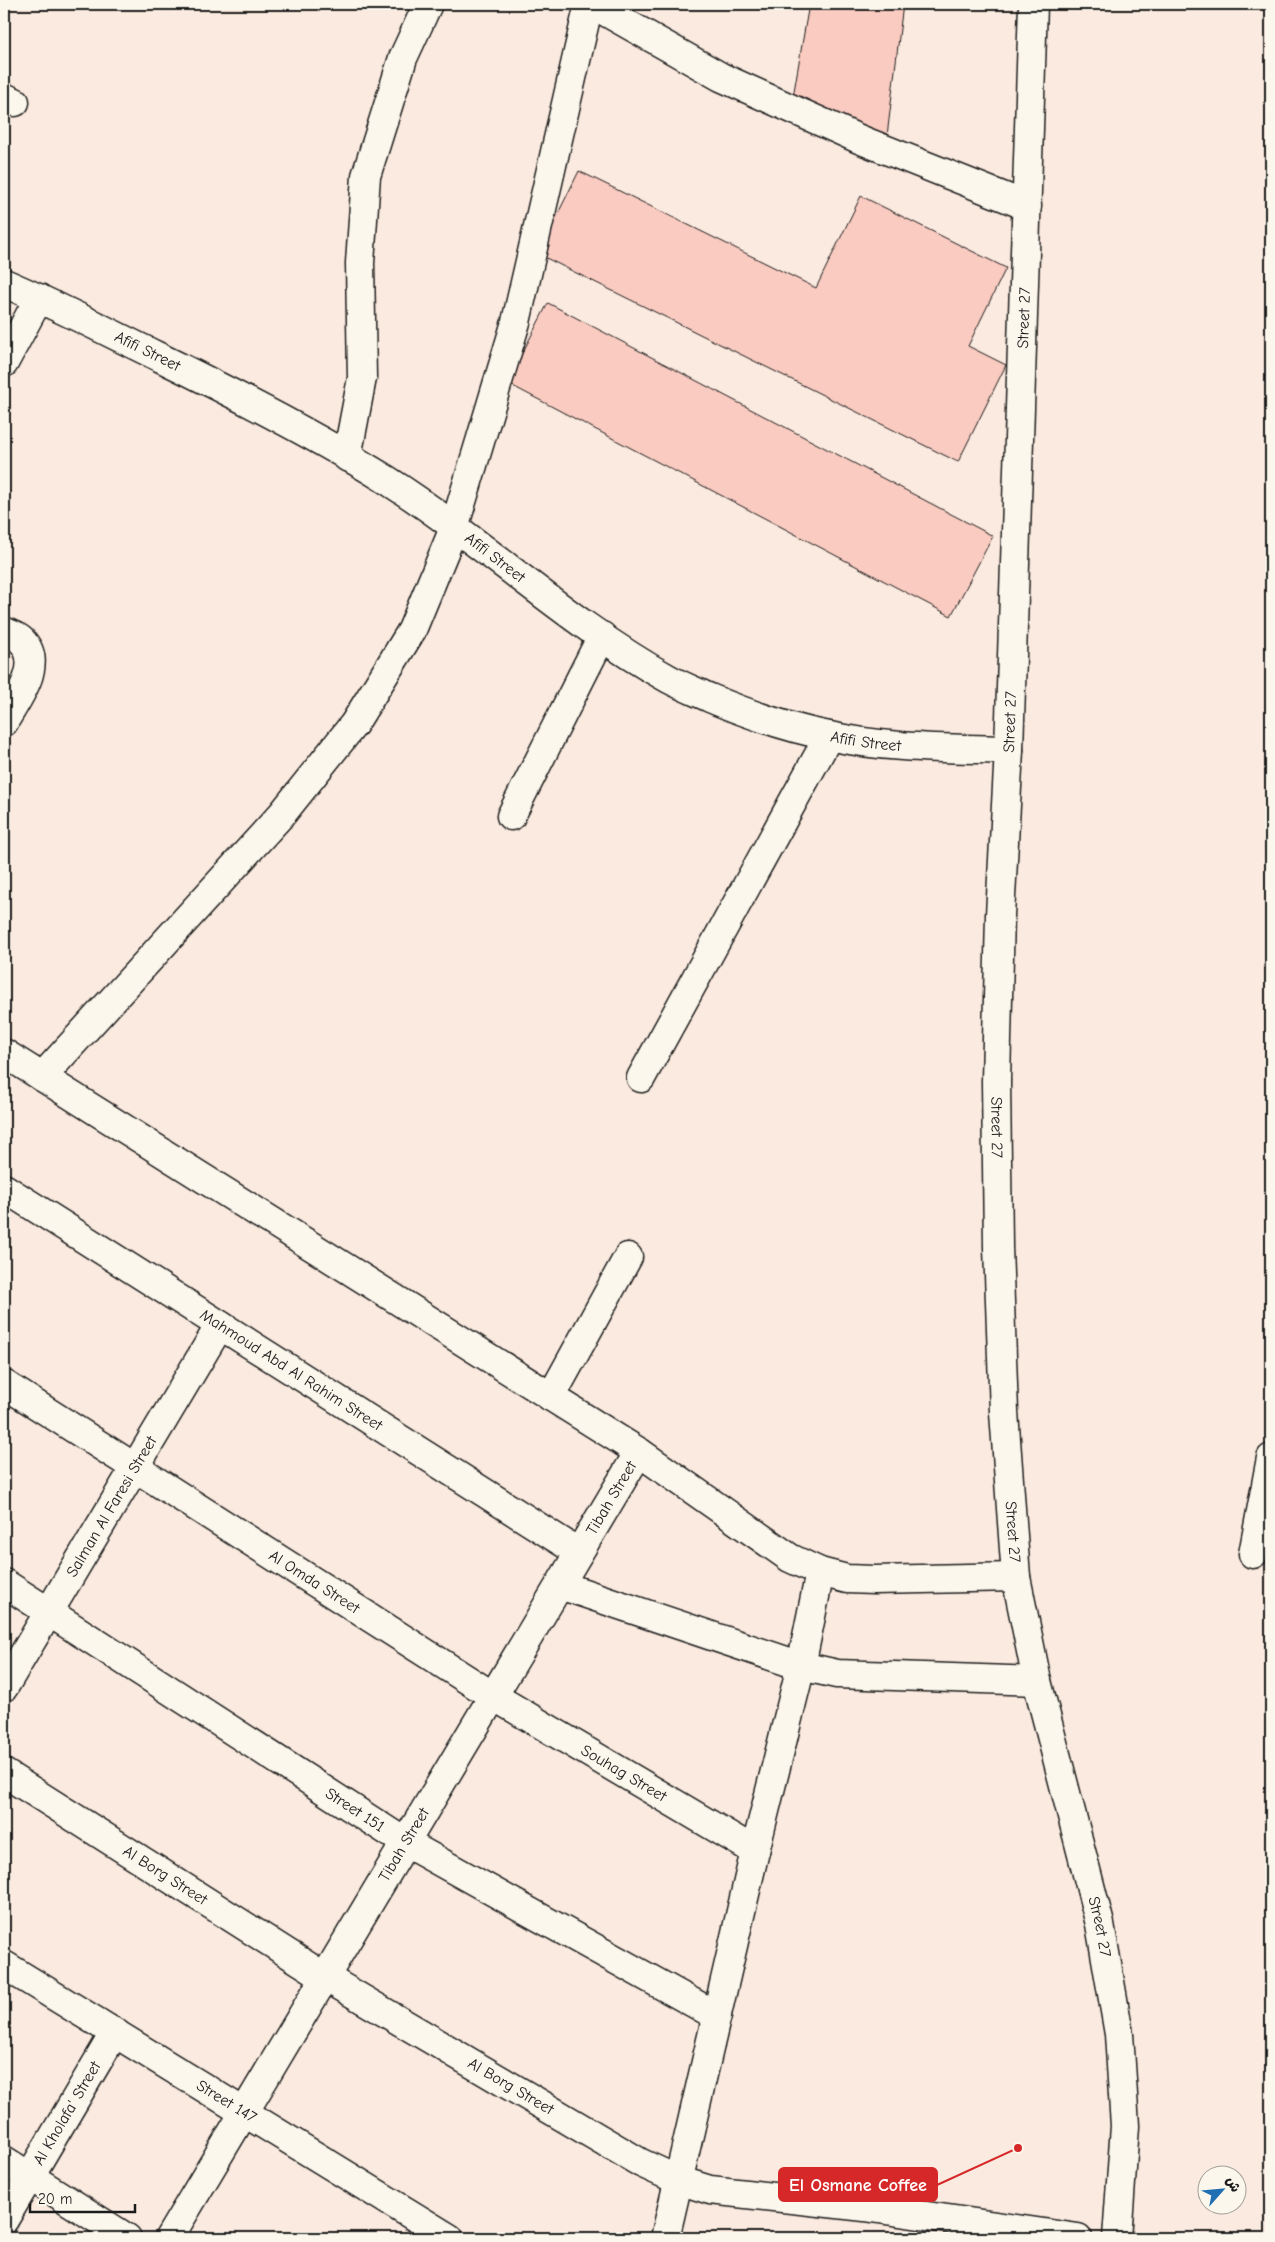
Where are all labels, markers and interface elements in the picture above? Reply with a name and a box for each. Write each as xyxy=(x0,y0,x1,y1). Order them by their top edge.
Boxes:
street label: Street 27 xyxy=(1014,287,1034,349)
street label: Afifi Street xyxy=(112,327,184,375)
street label: Afifi Street xyxy=(461,529,529,587)
street label: Street 27 xyxy=(1000,691,1020,753)
street label: Afifi Street xyxy=(829,728,902,755)
street label: Street 27 xyxy=(987,1097,1006,1159)
street label: Mahmoud Abd Al Rahim Street xyxy=(197,1306,386,1435)
street label: Salman Al Faresi Street xyxy=(63,1433,161,1580)
street label: Tibah Street xyxy=(582,1458,641,1538)
street label: Street 27 xyxy=(1002,1501,1024,1564)
street label: Al Omda Street xyxy=(266,1546,363,1618)
street label: Souhag Street xyxy=(578,1741,670,1806)
street label: Street 151 xyxy=(322,1784,388,1836)
street label: Tibah Street xyxy=(375,1804,433,1885)
street label: Al Borg Street xyxy=(120,1842,211,1909)
street label: Street 27 xyxy=(1084,1895,1115,1959)
street label: Al Borg Street xyxy=(465,2054,557,2119)
street label: Al Kholafa' Street xyxy=(30,2058,105,2168)
street label: Street 147 xyxy=(193,2076,260,2127)
north arrow xyxy=(1198,2164,1248,2214)
callout: El Osmane Coffee xyxy=(779,2168,937,2201)
text: ش xyxy=(1222,2174,1244,2195)
text: El Osmane Coffee xyxy=(789,2175,927,2196)
scale bar xyxy=(30,2182,135,2214)
text: 20 m xyxy=(38,2190,72,2208)

